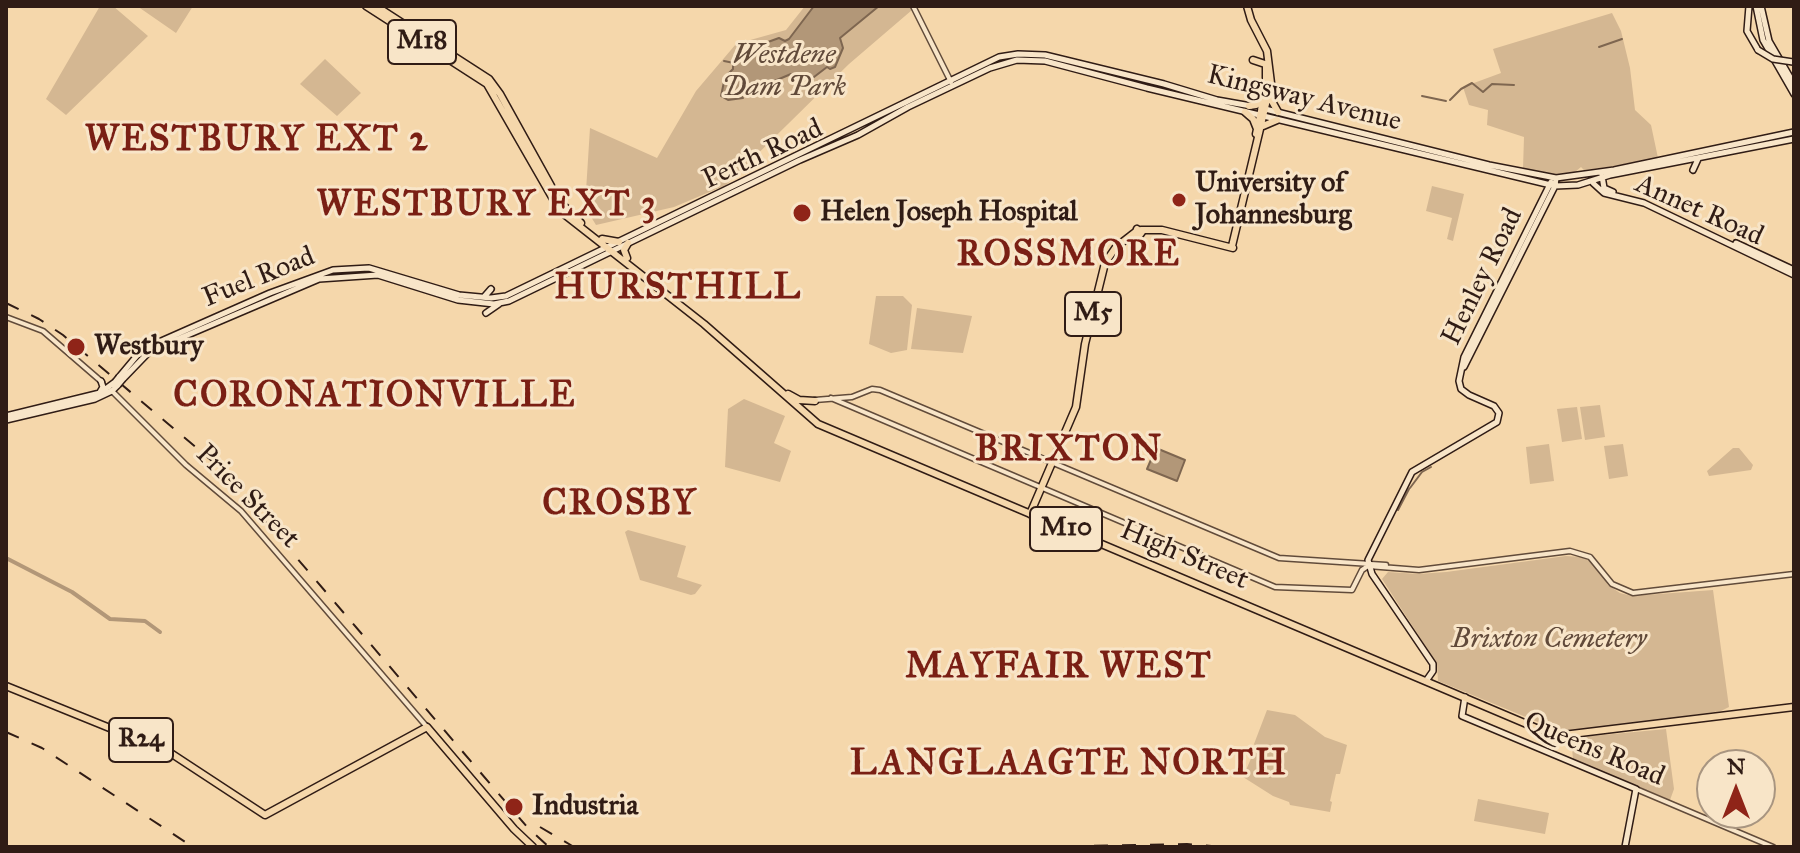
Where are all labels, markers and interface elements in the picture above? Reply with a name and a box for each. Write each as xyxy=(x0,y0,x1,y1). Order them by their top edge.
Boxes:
road number: M18 xyxy=(388,20,456,64)
park label: Westdene Dam Park xyxy=(722,39,846,105)
street label: Kingsway Avenue xyxy=(1203,59,1405,139)
street label: Perth Road xyxy=(698,113,828,197)
district label: WESTBURY EXT 2 xyxy=(85,119,429,163)
place label: University of Johannesburg xyxy=(1195,167,1351,233)
street label: Annet Road xyxy=(1630,168,1768,254)
district label: WESTBURY EXT 3 xyxy=(317,184,657,228)
marker: University of Johannesburg xyxy=(1170,191,1188,209)
place label: Helen Joseph Hospital xyxy=(820,196,1078,230)
marker: Helen Joseph Hospital xyxy=(791,202,813,224)
street label: Henley Road xyxy=(1435,203,1531,351)
district label: ROSSMORE xyxy=(957,234,1181,278)
street label: Fuel Road xyxy=(198,240,320,316)
district label: HURSTHILL xyxy=(554,267,802,311)
road number: M5 xyxy=(1065,292,1121,336)
place label: Westbury xyxy=(94,330,203,364)
marker: Westbury xyxy=(65,336,87,358)
district label: CORONATIONVILLE xyxy=(173,375,577,419)
district label: BRIXTON xyxy=(975,429,1163,473)
street label: Price Street xyxy=(188,438,306,556)
district label: CROSBY xyxy=(542,483,698,527)
road number: M10 xyxy=(1030,507,1102,551)
street label: High Street xyxy=(1115,514,1253,598)
park label: Brixton Cemetery xyxy=(1451,623,1647,657)
district label: MAYFAIR WEST xyxy=(905,646,1213,690)
street label: Queens Road xyxy=(1519,705,1669,795)
road number: R24 xyxy=(109,718,173,762)
district label: LANGLAAGTE NORTH xyxy=(850,743,1288,787)
north arrow xyxy=(1696,749,1776,829)
text: N xyxy=(1727,753,1745,780)
place label: Industria xyxy=(532,790,638,824)
marker: Industria xyxy=(503,796,525,818)

